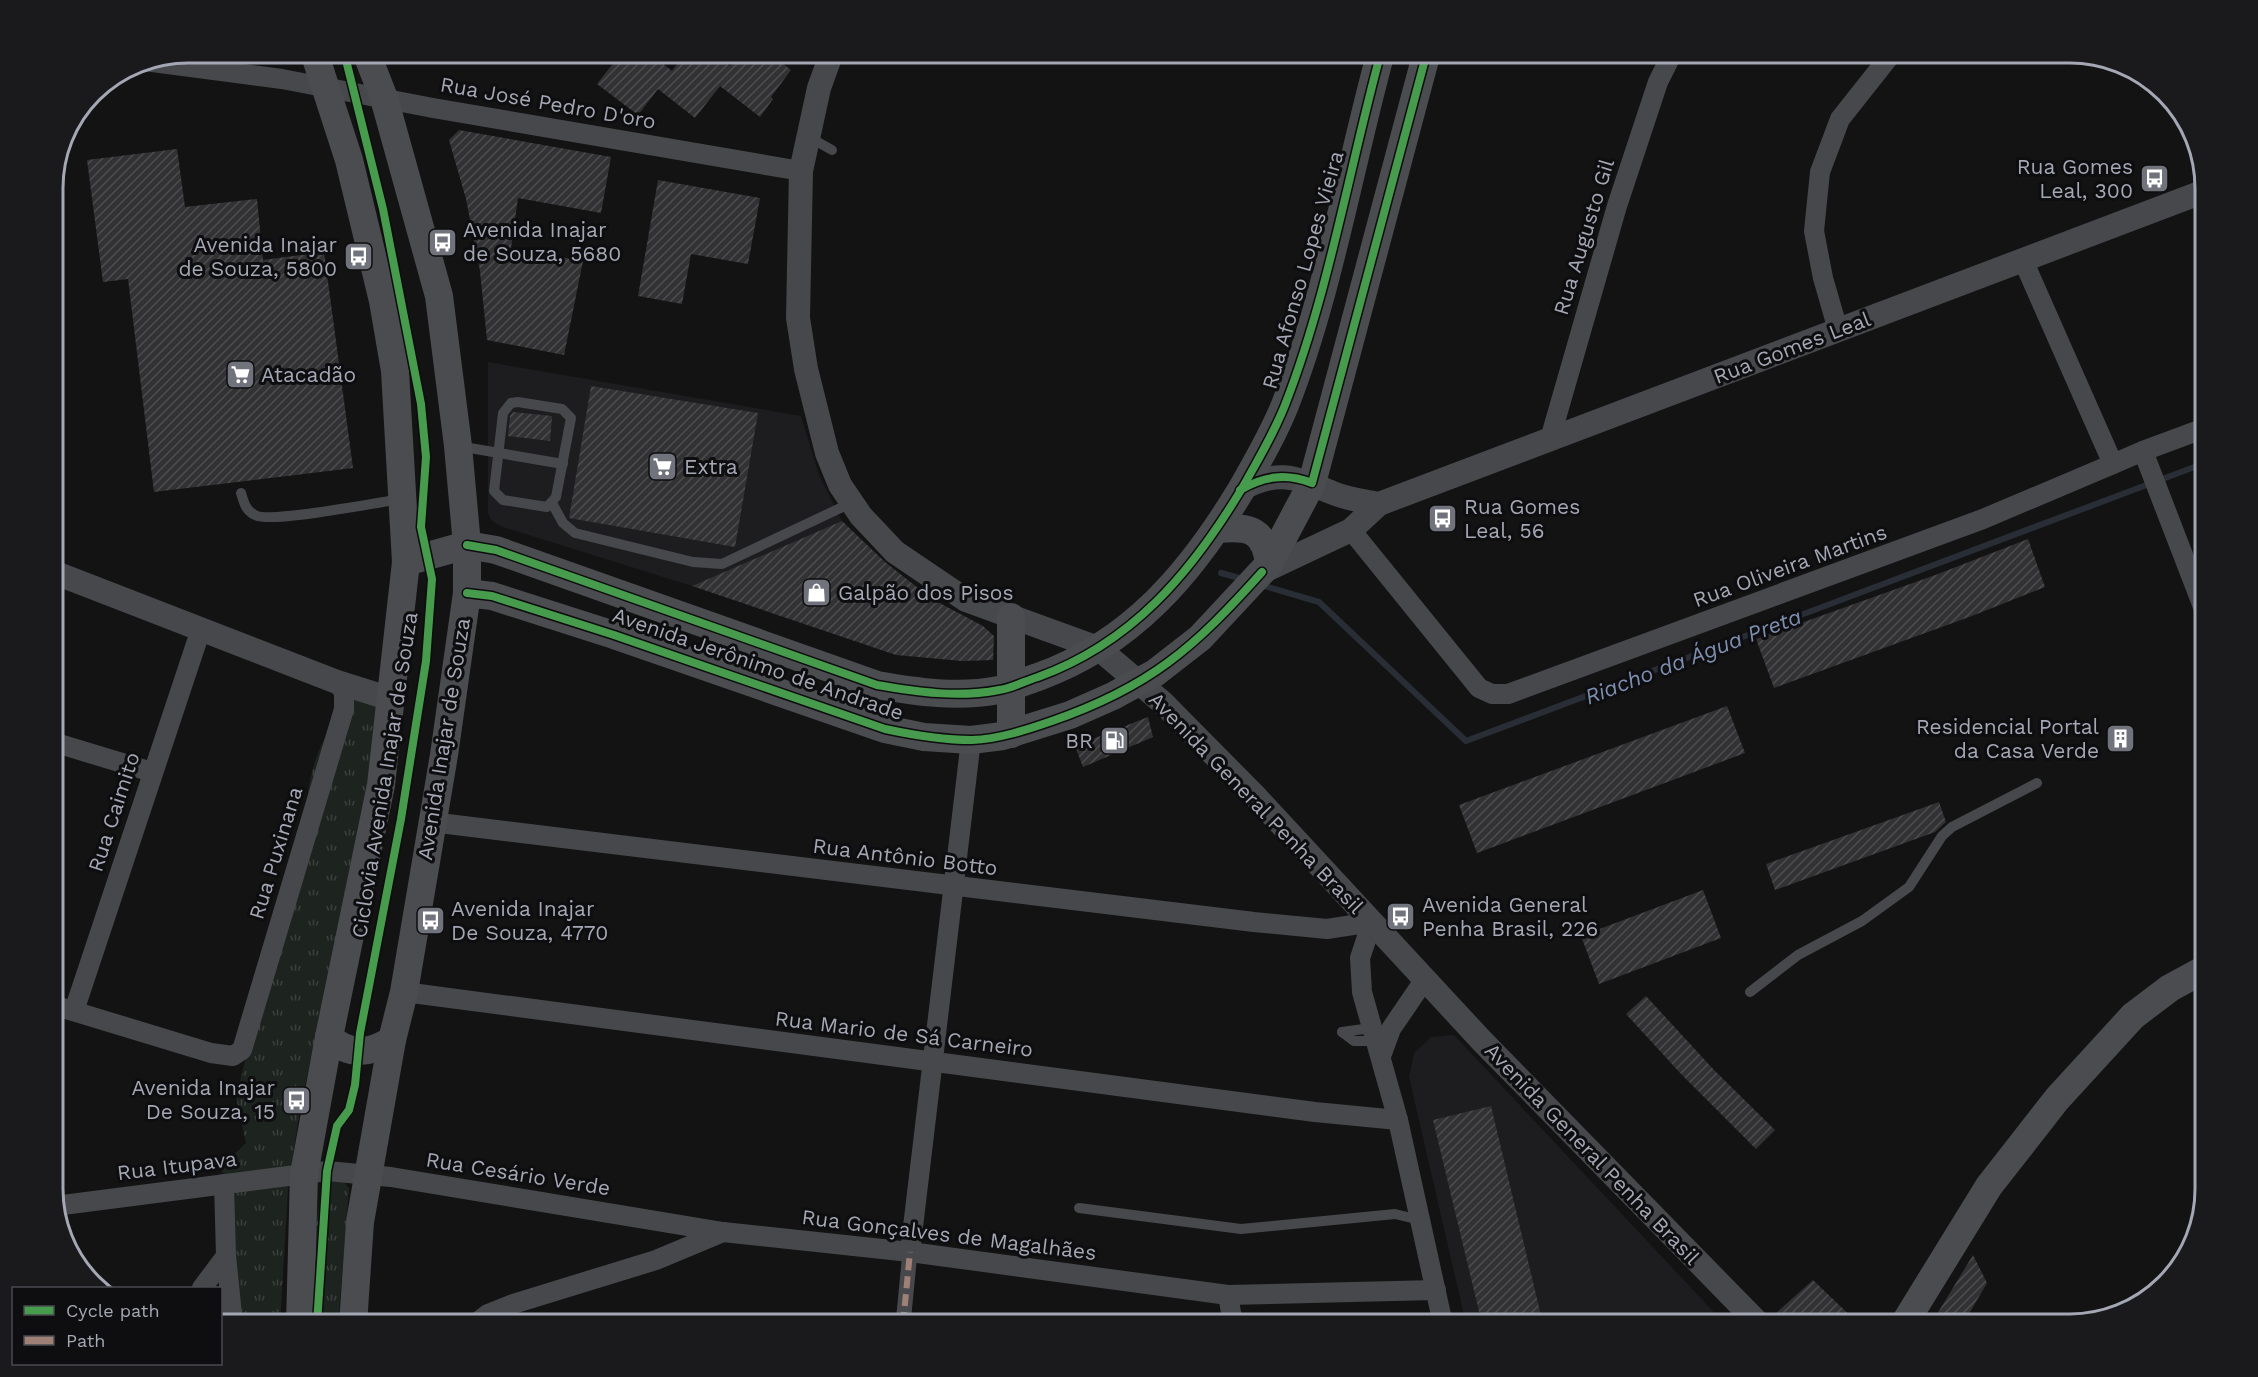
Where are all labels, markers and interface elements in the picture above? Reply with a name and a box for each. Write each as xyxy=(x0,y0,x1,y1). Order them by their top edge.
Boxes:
street label: Rua José Pedro D'oro xyxy=(438,71,658,134)
street label: Rua Afonso Lopes Vieira xyxy=(1256,148,1349,392)
place label: Rua Gomes Leal, 300 xyxy=(2017,154,2133,203)
street label: Rua Augusto Gil xyxy=(1548,155,1619,318)
bus stop icon: Rua Gomes Leal, 300 xyxy=(2138,163,2170,195)
place label: Avenida Inajar de Souza, 5680 xyxy=(463,217,621,266)
bus stop icon: Avenida Inajar de Souza, 5680 xyxy=(426,226,458,258)
place label: Avenida Inajar de Souza, 5800 xyxy=(178,232,337,281)
bus stop icon: Avenida Inajar de Souza, 5800 xyxy=(342,241,374,273)
street label: Rua Gomes Leal xyxy=(1710,306,1874,389)
supermarket icon: Atacadão xyxy=(224,359,256,391)
place label: Atacadão xyxy=(261,362,356,387)
supermarket icon: Extra xyxy=(647,451,679,483)
place label: Extra xyxy=(684,454,738,479)
place label: Rua Gomes Leal, 56 xyxy=(1464,494,1580,543)
bus stop icon: Rua Gomes Leal, 56 xyxy=(1427,503,1459,535)
street label: Rua Oliveira Martins xyxy=(1689,519,1890,612)
shop icon: Galpão dos Pisos xyxy=(801,577,833,609)
place label: Galpão dos Pisos xyxy=(838,580,1013,605)
street label: Avenida Jerônimo de Andrade xyxy=(609,602,907,725)
water label: Riacho da Água Preta xyxy=(1581,604,1805,709)
street label: Ciclovia Avenida Inajar de Souza xyxy=(346,610,423,940)
street label: Avenida Inajar de Souza xyxy=(412,616,475,862)
street label: Avenida General Penha Brasil xyxy=(1144,687,1369,919)
place label: Residencial Portal da Casa Verde xyxy=(1916,714,2100,763)
building icon: Residencial Portal da Casa Verde xyxy=(2104,723,2136,755)
fuel station icon: BR xyxy=(1098,725,1130,757)
place label: BR xyxy=(1065,728,1093,753)
street label: Rua Caimito xyxy=(82,749,145,875)
street label: Rua Puxinana xyxy=(243,783,308,922)
street label: Rua Antônio Botto xyxy=(811,833,999,880)
place label: Avenida General Penha Brasil, 226 xyxy=(1422,892,1598,941)
place label: Avenida Inajar De Souza, 4770 xyxy=(451,896,608,945)
bus stop icon: Avenida General Penha Brasil, 226 xyxy=(1385,901,1417,933)
bus stop icon: Avenida Inajar De Souza, 4770 xyxy=(414,905,446,937)
street label: Rua Mario de Sá Carneiro xyxy=(774,1005,1034,1062)
street label: Avenida General Penha Brasil xyxy=(1480,1038,1705,1270)
place label: Avenida Inajar De Souza, 15 xyxy=(131,1075,275,1124)
bus stop icon: Avenida Inajar De Souza, 15 xyxy=(280,1084,312,1116)
street label: Rua Itupava xyxy=(116,1146,238,1185)
street label: Rua Cesário Verde xyxy=(424,1147,612,1200)
street label: Rua Gonçalves de Magalhães xyxy=(800,1204,1098,1265)
legend xyxy=(12,1287,222,1365)
text: Cycle path xyxy=(66,1300,160,1321)
text: Path xyxy=(66,1330,106,1351)

